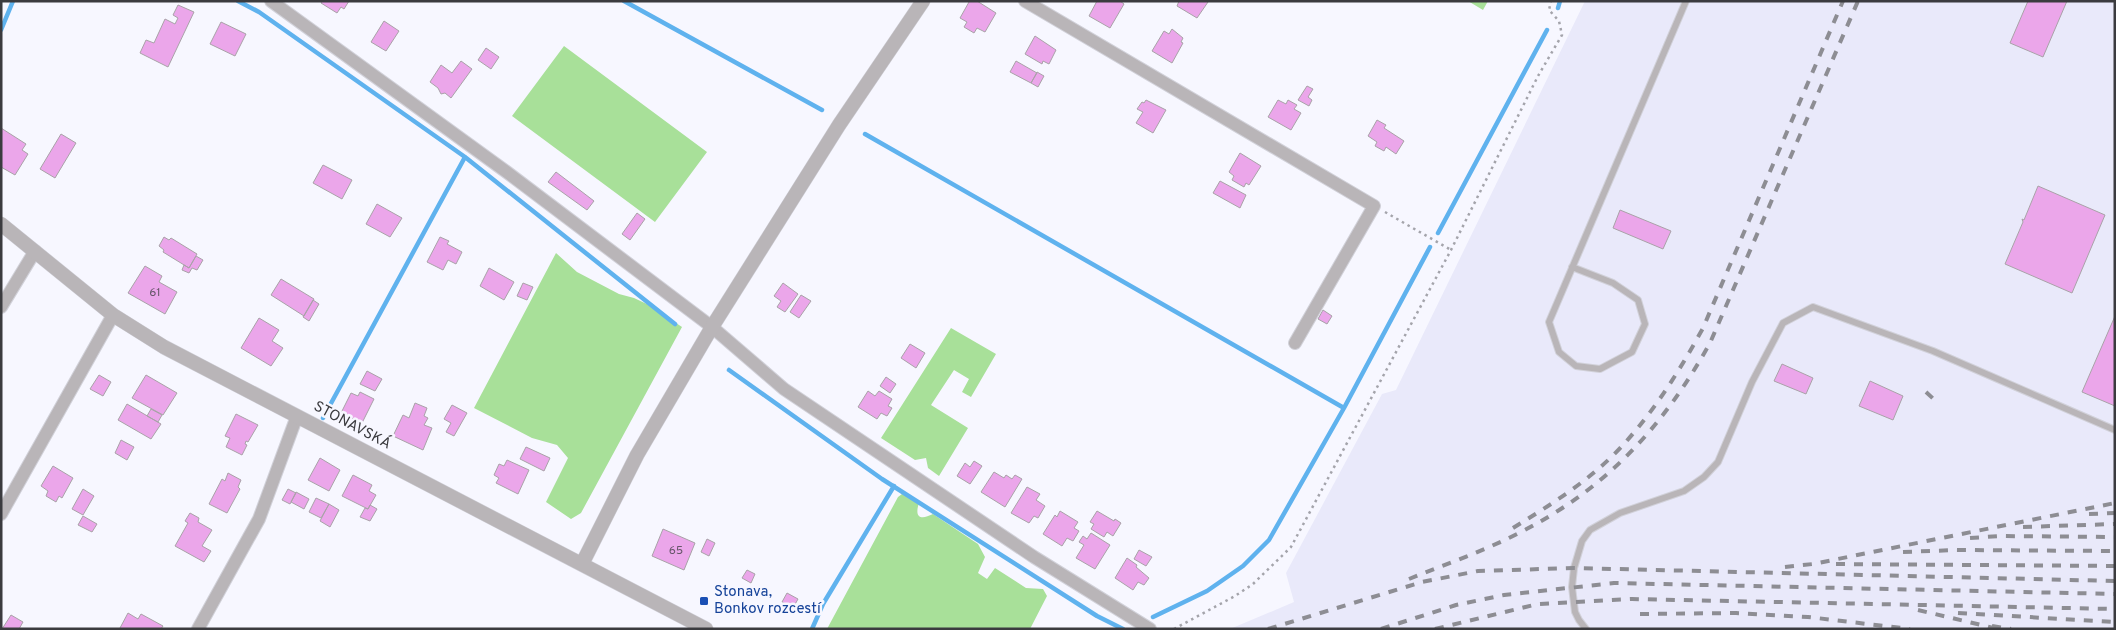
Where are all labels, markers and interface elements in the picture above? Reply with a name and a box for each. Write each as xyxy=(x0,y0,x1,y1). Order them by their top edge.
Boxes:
house number: 61 xyxy=(149,285,161,301)
street label: STONAVSKÁ xyxy=(310,397,395,454)
house number: 65 xyxy=(669,543,683,559)
place label: Stonava, Bonkov rozcestí xyxy=(714,583,822,619)
marker: Stonava, Bonkov rozcestí xyxy=(698,595,710,607)

